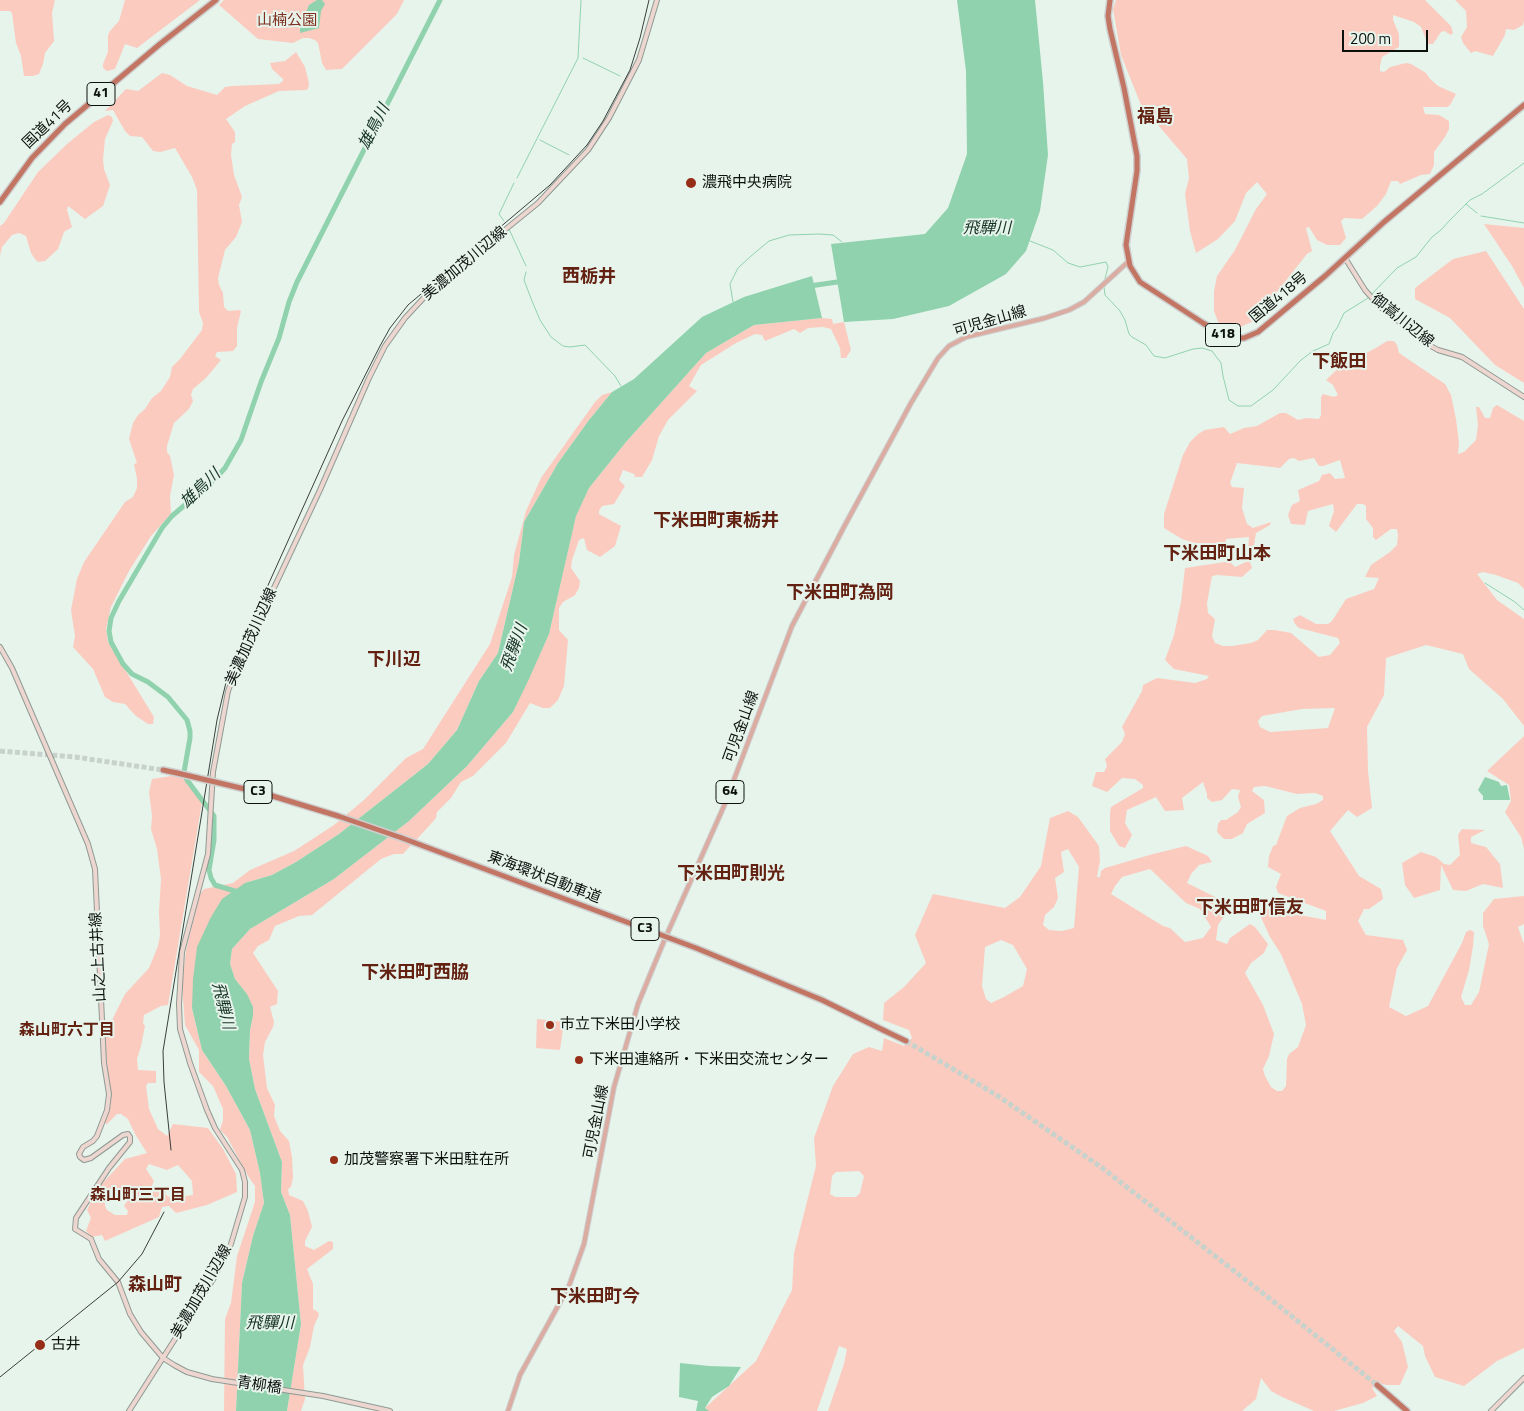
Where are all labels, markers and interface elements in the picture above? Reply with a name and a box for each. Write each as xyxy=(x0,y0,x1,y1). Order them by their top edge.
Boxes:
park label: 山楠公園 xyxy=(257,12,317,30)
scale bar xyxy=(1344,20,1430,52)
text: 200 m xyxy=(1350,27,1391,50)
road number: 41 xyxy=(87,82,115,106)
street label: 国道41号 xyxy=(20,97,76,153)
water label: 雄鳥川 xyxy=(356,101,394,153)
district label: 福島 xyxy=(1137,107,1173,129)
place label: 濃飛中央病院 xyxy=(702,174,792,192)
marker: 濃飛中央病院 xyxy=(684,176,698,190)
water label: 飛騨川 xyxy=(963,219,1011,239)
street label: 美濃加茂川辺線 xyxy=(419,223,511,305)
district label: 西栃井 xyxy=(562,267,616,289)
street label: 国道418号 xyxy=(1246,269,1312,327)
street label: 御嵩川辺線 xyxy=(1367,290,1437,352)
street label: 可児金山線 xyxy=(951,303,1029,341)
road number: 418 xyxy=(1206,324,1240,346)
district label: 下飯田 xyxy=(1312,352,1366,374)
water label: 雄鳥川 xyxy=(177,465,225,513)
district label: 下米田町東栃井 xyxy=(653,511,779,533)
district label: 下米田町山本 xyxy=(1163,544,1271,566)
district label: 下米田町為岡 xyxy=(786,583,894,605)
street label: 美濃加茂川辺線 xyxy=(222,585,282,689)
water label: 飛騨川 xyxy=(498,622,532,674)
district label: 下川辺 xyxy=(367,650,421,672)
street label: 可児金山線 xyxy=(721,689,763,765)
road number: C3 xyxy=(244,780,272,804)
road number: 64 xyxy=(716,780,744,804)
street label: 東海環状自動車道 xyxy=(485,848,603,908)
district label: 下米田町則光 xyxy=(677,864,785,886)
district label: 下米田町信友 xyxy=(1196,898,1304,920)
street label: 山之上古井線 xyxy=(88,912,110,1002)
road number: C3 xyxy=(631,918,659,941)
district label: 下米田町西脇 xyxy=(361,963,469,985)
water label: 飛騨川 xyxy=(207,980,237,1032)
place label: 市立下米田小学校 xyxy=(560,1016,680,1034)
marker: 市立下米田小学校 xyxy=(544,1019,556,1031)
district label: 森山町六丁目 xyxy=(19,1021,115,1041)
place label: 下米田連絡所・下米田交流センター xyxy=(589,1051,829,1069)
marker: 下米田連絡所・下米田交流センター xyxy=(573,1054,585,1066)
street label: 可児金山線 xyxy=(581,1083,613,1161)
place label: 加茂警察署下米田駐在所 xyxy=(344,1151,509,1169)
marker: 加茂警察署下米田駐在所 xyxy=(328,1154,340,1166)
district label: 森山町三丁目 xyxy=(90,1186,186,1206)
street label: 美濃加茂川辺線 xyxy=(168,1242,236,1342)
district label: 森山町 xyxy=(128,1275,182,1297)
district label: 下米田町今 xyxy=(550,1287,640,1309)
water label: 飛驒川 xyxy=(246,1314,294,1334)
place label: 古井 xyxy=(51,1336,81,1354)
marker: 古井 xyxy=(33,1338,47,1352)
street label: 青柳橋 xyxy=(235,1374,283,1398)

